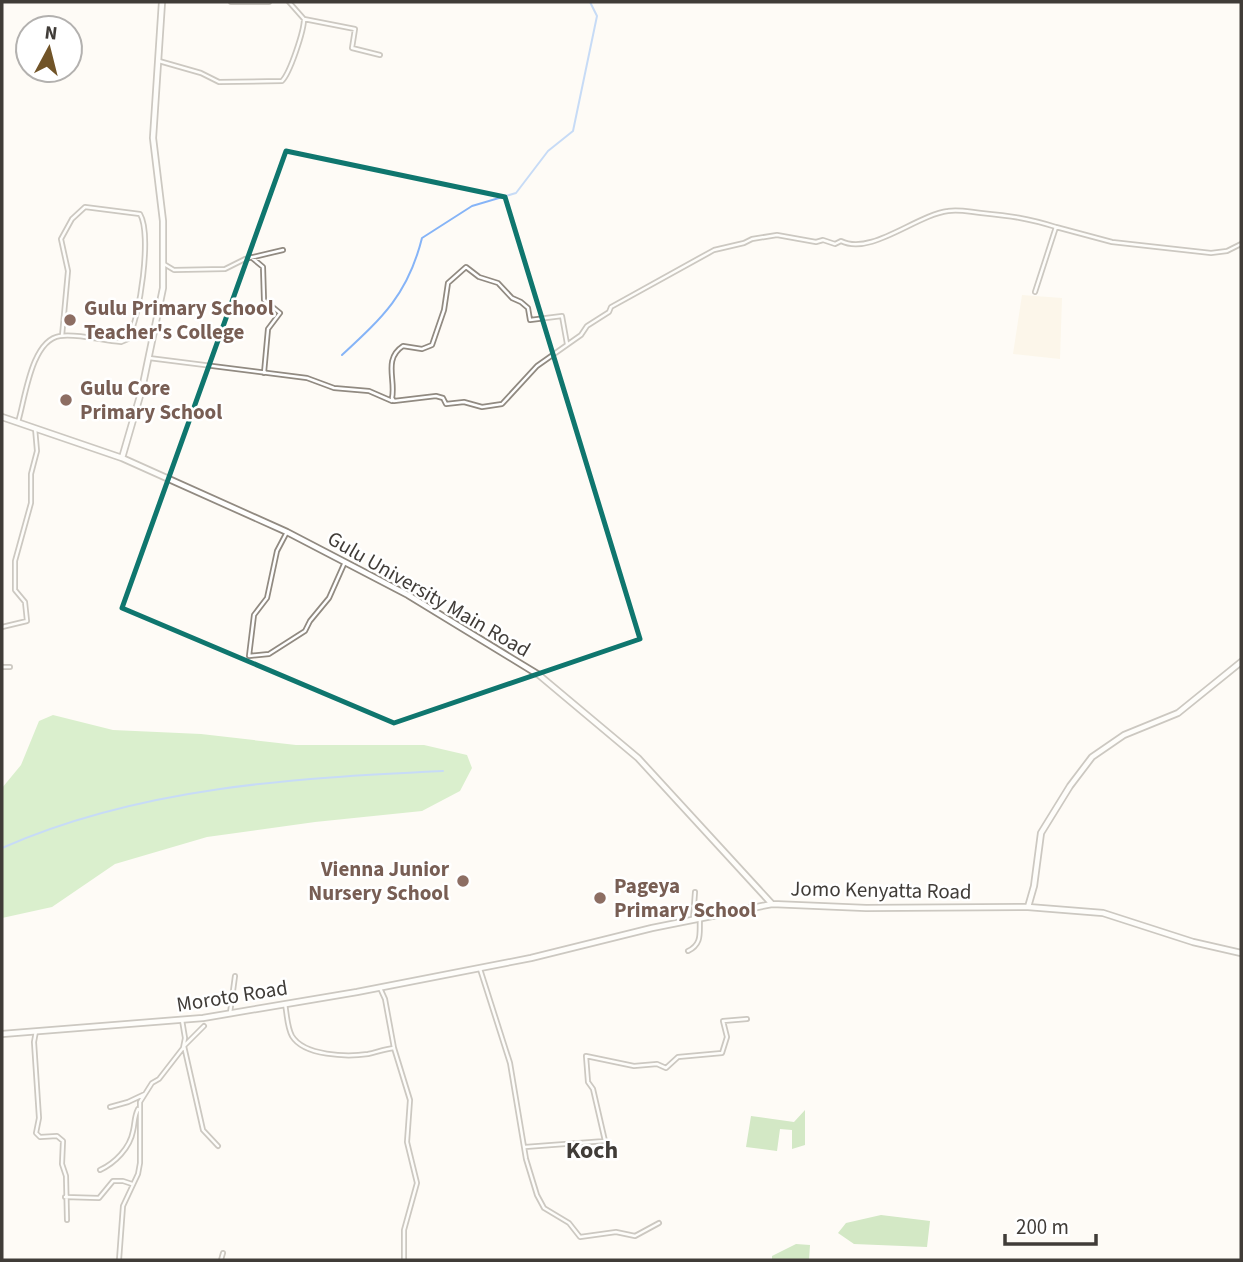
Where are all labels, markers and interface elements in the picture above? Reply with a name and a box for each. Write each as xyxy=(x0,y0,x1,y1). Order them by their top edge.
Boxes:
north arrow xyxy=(14,14,84,84)
text: N xyxy=(43,19,59,48)
place label: Gulu Primary School Teacher's College xyxy=(84,293,274,347)
marker: Gulu Primary School Teacher's College xyxy=(62,312,78,328)
place label: Gulu Core Primary School xyxy=(80,373,222,427)
marker: Gulu Core Primary School xyxy=(58,392,74,408)
street label: Gulu University Main Road xyxy=(322,524,536,664)
place label: Vienna Junior Nursery School xyxy=(308,854,450,908)
place label: Pageya Primary School xyxy=(614,871,756,925)
marker: Vienna Junior Nursery School xyxy=(455,873,471,889)
street label: Jomo Kenyatta Road xyxy=(790,873,972,907)
marker: Pageya Primary School xyxy=(592,890,608,906)
street label: Moroto Road xyxy=(174,972,290,1020)
district label: Koch xyxy=(566,1133,618,1168)
scale bar xyxy=(1005,1202,1096,1246)
text: 200 m xyxy=(1016,1212,1069,1242)

